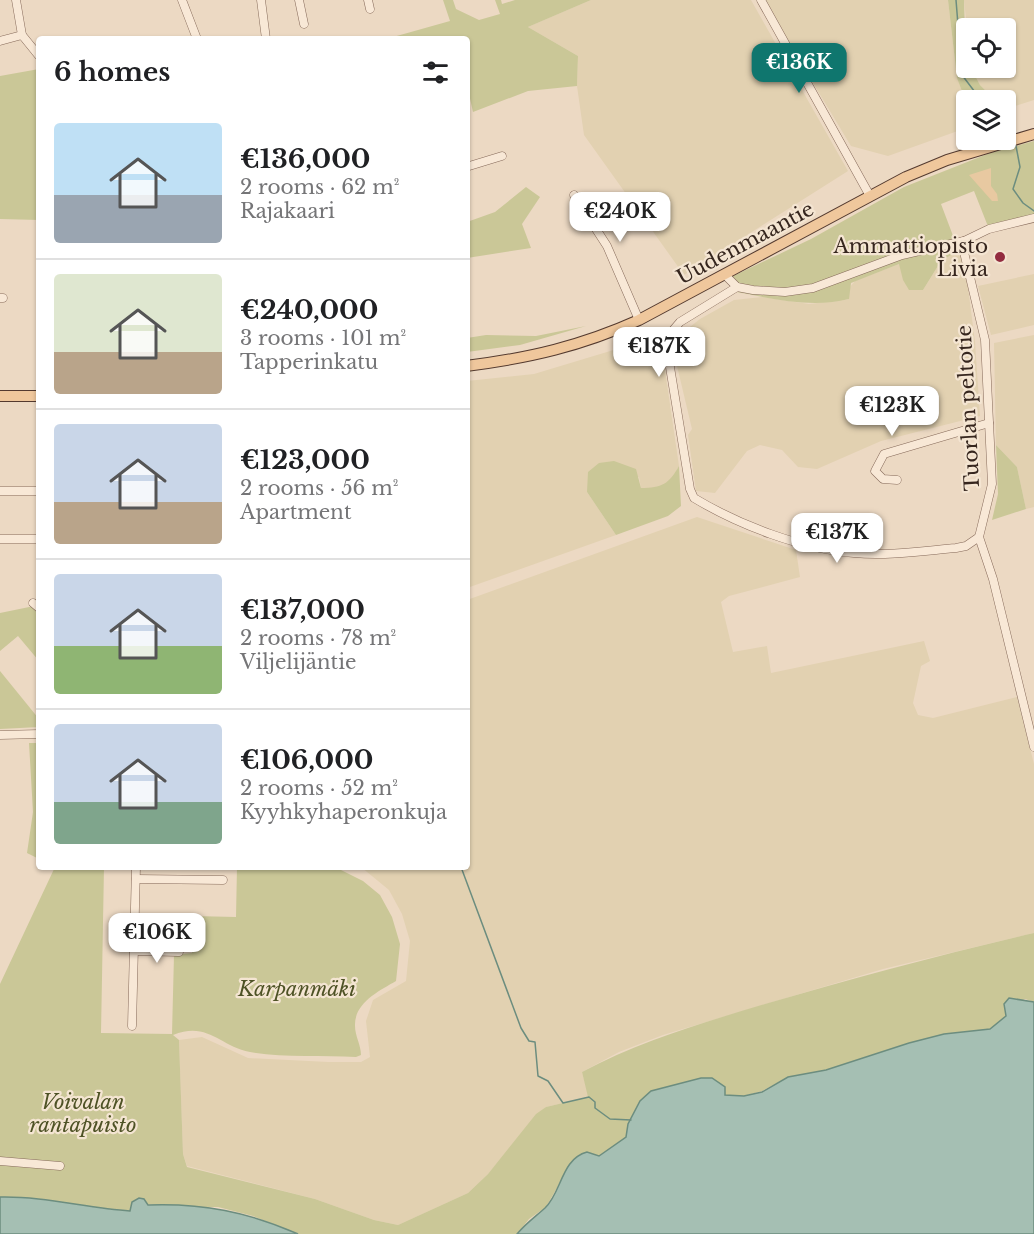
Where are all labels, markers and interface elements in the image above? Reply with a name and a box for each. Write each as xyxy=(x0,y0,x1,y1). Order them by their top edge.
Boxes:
map controls xyxy=(956,18,1016,150)
button: locate xyxy=(956,18,1016,78)
pin: €136K xyxy=(757,43,841,94)
text: €136K xyxy=(766,50,832,74)
text: 6 homes xyxy=(54,56,170,88)
icon: filters xyxy=(419,56,452,89)
button: layers xyxy=(956,90,1016,150)
text: €136,000 xyxy=(240,143,370,175)
icon: home xyxy=(102,147,174,219)
text: 2 rooms · 62 m² xyxy=(240,175,399,199)
pin: €240K xyxy=(578,192,662,243)
street label: Uudenmaantie xyxy=(672,197,818,289)
text: Rajakaari xyxy=(240,199,335,223)
text: €240K xyxy=(583,199,657,223)
place label: Ammattiopisto Livia xyxy=(832,234,989,281)
marker: Ammattiopisto Livia xyxy=(993,250,1007,264)
text: €240,000 xyxy=(240,294,378,326)
icon: home xyxy=(102,298,174,370)
street label: Tuorlan peltotie xyxy=(952,324,984,492)
text: 3 rooms · 101 m² xyxy=(240,326,406,350)
pin: €187K xyxy=(617,327,701,378)
text: €187K xyxy=(627,334,691,358)
text: Tapperinkatu xyxy=(240,350,378,374)
pin: €123K xyxy=(850,386,934,437)
text: €123K xyxy=(859,393,925,417)
text: €123,000 xyxy=(240,444,370,476)
icon: home xyxy=(102,448,174,520)
text: 2 rooms · 56 m² xyxy=(240,476,398,500)
text: Apartment xyxy=(240,500,351,524)
pin: €137K xyxy=(795,513,879,564)
text: €137K xyxy=(805,520,869,544)
text: €137,000 xyxy=(240,594,365,626)
icon: home xyxy=(102,598,174,670)
text: 2 rooms · 78 m² xyxy=(240,626,396,650)
text: Viljelijäntie xyxy=(240,650,356,674)
text: €106,000 xyxy=(240,744,373,776)
icon: home xyxy=(102,748,174,820)
text: 2 rooms · 52 m² xyxy=(240,776,398,800)
text: Kyyhkyhaperonkuja xyxy=(240,800,447,824)
pin: €106K xyxy=(115,913,199,964)
text: €106K xyxy=(123,920,191,944)
park label: Karpanmäki xyxy=(237,977,356,1001)
park label: Voivalan rantapuisto xyxy=(30,1090,136,1137)

